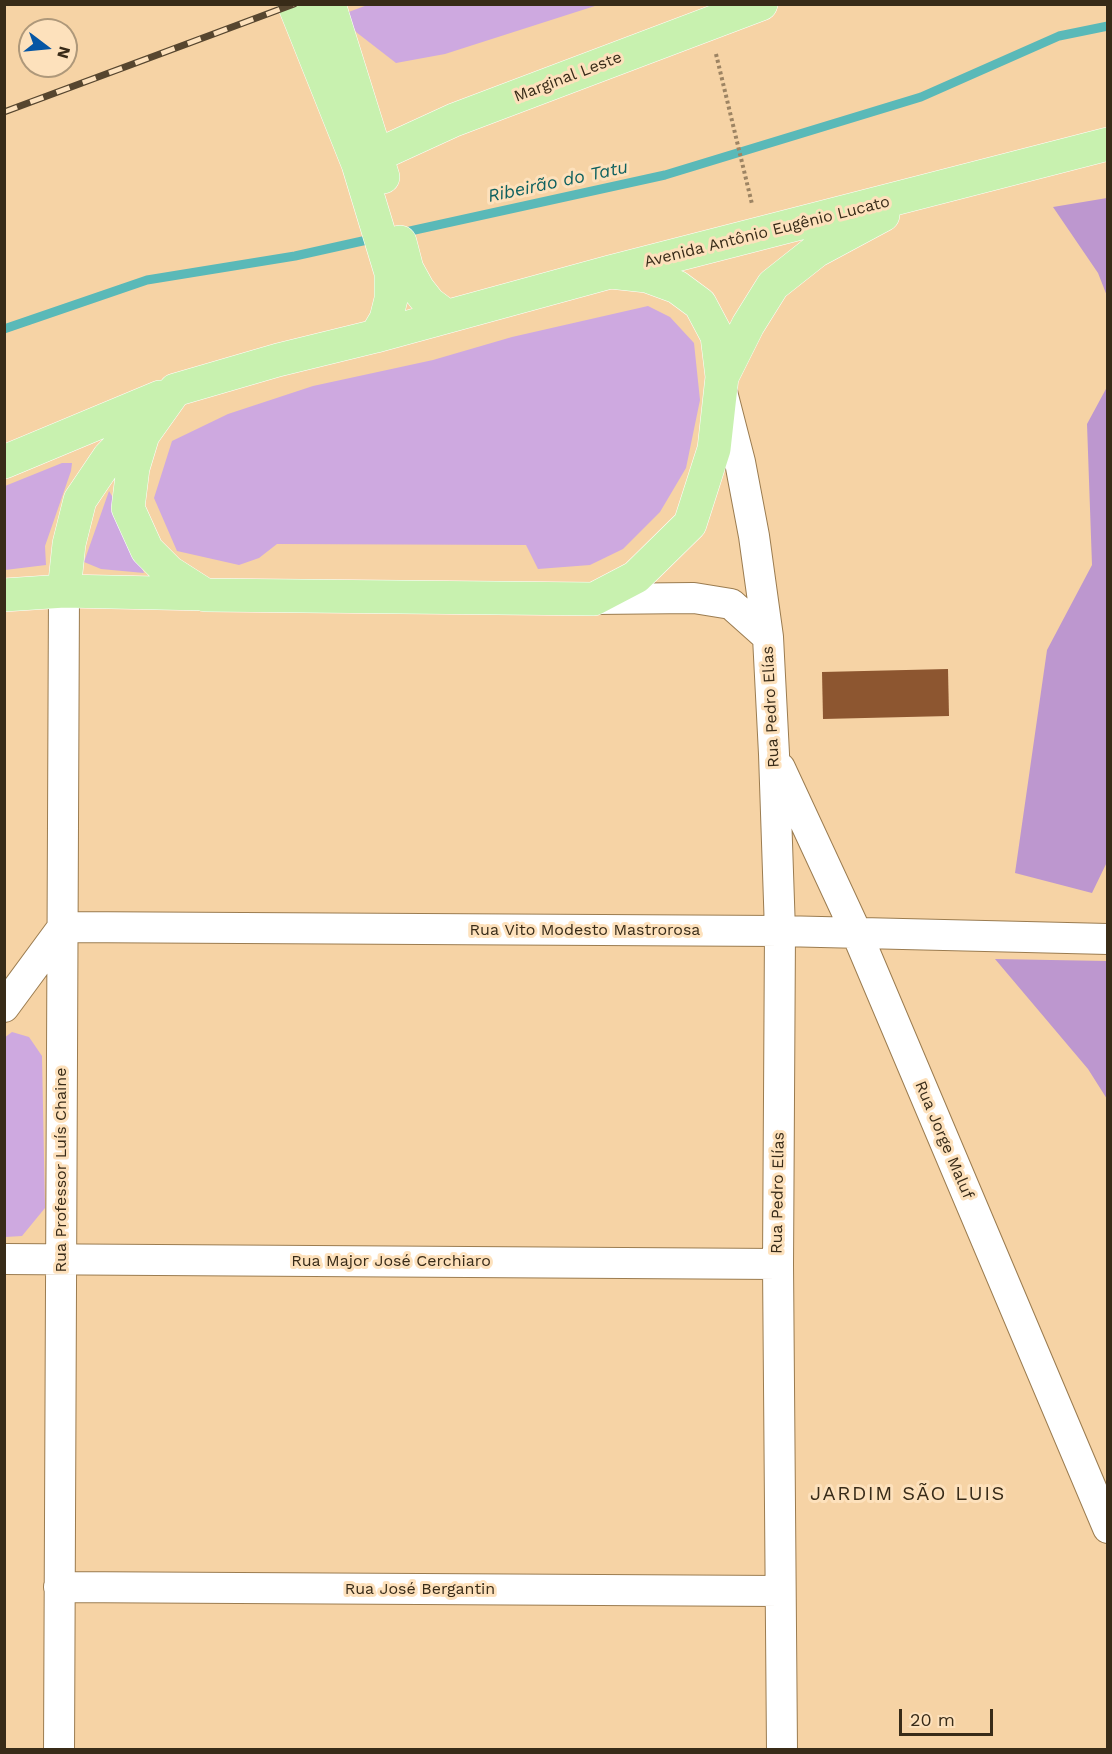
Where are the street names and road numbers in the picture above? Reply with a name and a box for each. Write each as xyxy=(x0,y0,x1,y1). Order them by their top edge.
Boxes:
street label: Marginal Leste xyxy=(511,48,625,106)
street label: Avenida Antônio Eugênio Lucato xyxy=(642,192,892,272)
street label: Rua Pedro Elías xyxy=(758,646,784,768)
street label: Rua Vito Modesto Mastrorosa xyxy=(470,920,700,940)
street label: Rua Professor Luís Chaine xyxy=(51,1068,71,1272)
street label: Rua Jorge Maluf xyxy=(910,1078,978,1202)
street label: Rua Pedro Elías xyxy=(767,1132,789,1254)
street label: Rua Major José Cerchiaro xyxy=(291,1251,491,1271)
street label: Rua José Bergantin xyxy=(345,1579,495,1599)

